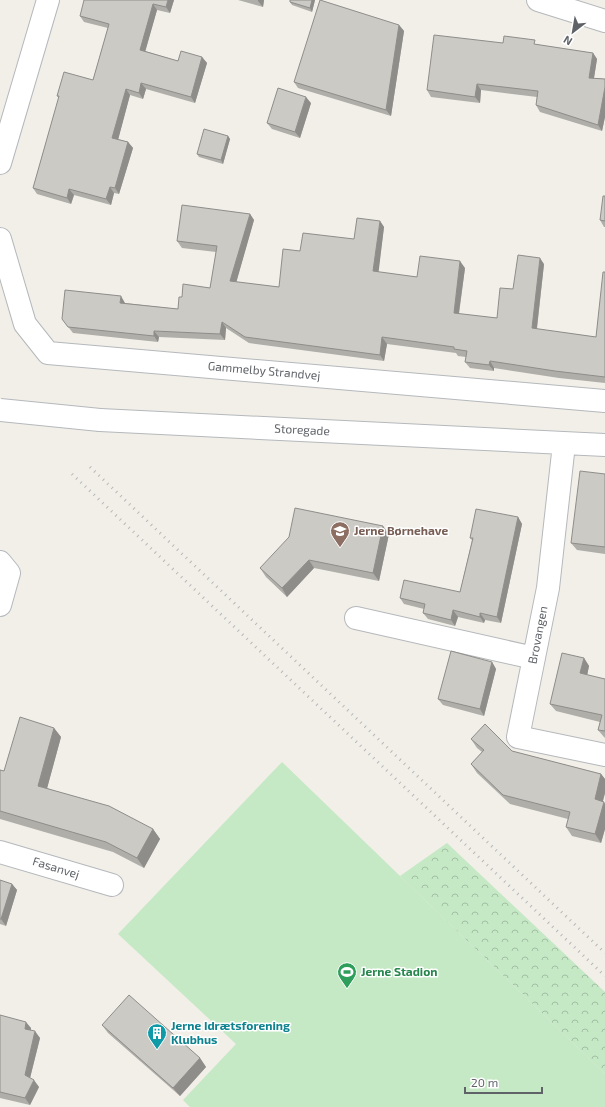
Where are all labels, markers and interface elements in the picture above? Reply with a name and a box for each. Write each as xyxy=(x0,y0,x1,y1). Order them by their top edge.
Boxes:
north arrow xyxy=(553,12,593,52)
text: N xyxy=(561,33,574,49)
street label: Gammelby Strandvej xyxy=(207,358,321,383)
street label: Storegade xyxy=(274,421,330,437)
school or university icon: Jerne Børnehave xyxy=(329,520,351,548)
place label: Jerne Børnehave xyxy=(354,523,448,537)
street label: Brovangen xyxy=(525,605,550,665)
street label: Fasanvej xyxy=(31,853,81,882)
sports icon: Jerne Stadion xyxy=(336,961,358,989)
place label: Jerne Stadion xyxy=(361,964,437,978)
place label: Jerne Idrætsforening Klubhus xyxy=(171,1018,290,1046)
building icon: Jerne Idrætsforening Klubhus xyxy=(146,1022,168,1050)
scale bar xyxy=(465,1069,542,1095)
text: 20 m xyxy=(471,1075,498,1089)

